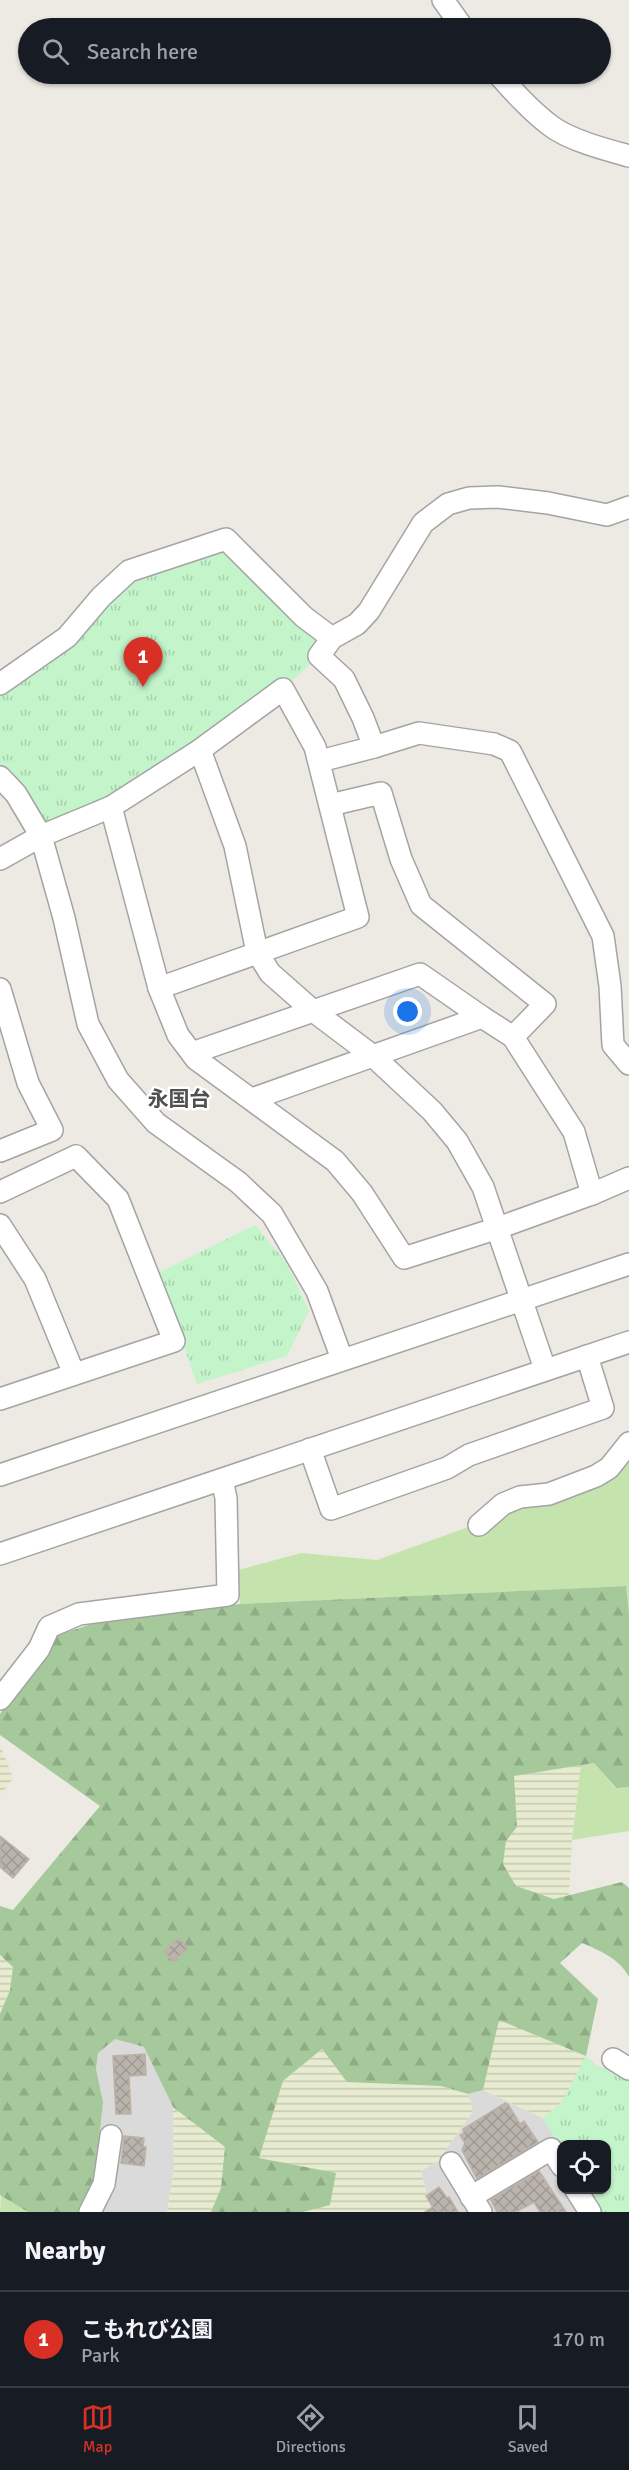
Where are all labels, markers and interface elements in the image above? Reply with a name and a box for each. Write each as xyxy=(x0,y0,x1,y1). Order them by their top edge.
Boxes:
search box xyxy=(18,18,611,84)
icon: search xyxy=(39,35,72,68)
text: Search here xyxy=(87,38,198,65)
pin: 1 xyxy=(124,638,162,687)
your location xyxy=(393,997,422,1026)
district label: 永国台 xyxy=(148,1086,211,1112)
map controls xyxy=(557,2140,611,2194)
button: locate xyxy=(557,2140,611,2194)
text: Nearby xyxy=(24,2235,105,2267)
text: こもれび公園 xyxy=(81,2316,213,2343)
text: 1 xyxy=(38,2327,49,2352)
text: 170 m xyxy=(552,2327,605,2352)
text: Park xyxy=(81,2343,119,2368)
tab: Map xyxy=(81,2401,114,2457)
tab: Directions xyxy=(276,2401,346,2457)
tab: Saved xyxy=(508,2401,548,2457)

